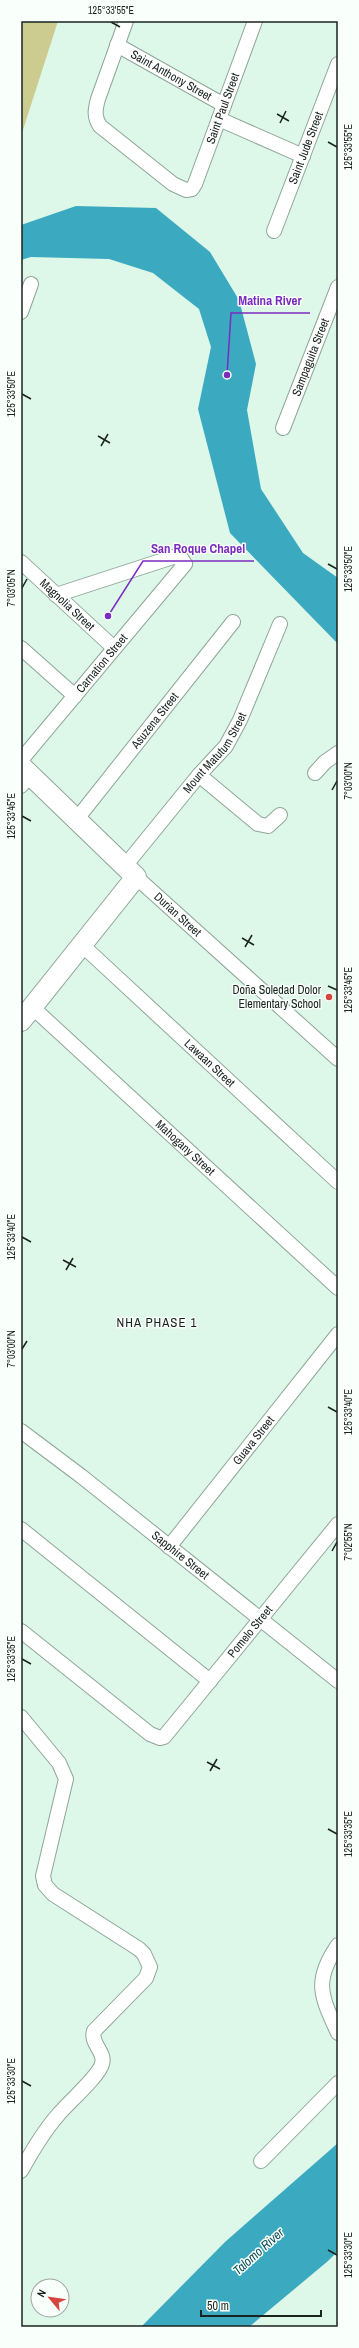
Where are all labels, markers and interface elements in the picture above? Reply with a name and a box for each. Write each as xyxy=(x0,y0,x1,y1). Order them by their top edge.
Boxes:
text: 125°33'55"E xyxy=(88,4,134,17)
street label: Saint Anthony Street xyxy=(128,46,215,105)
street label: Saint Paul Street xyxy=(202,70,243,146)
street label: Saint Jude Street xyxy=(285,109,327,186)
text: 125°33'55"E xyxy=(342,124,355,170)
callout: Matina River xyxy=(231,288,310,313)
text: Matina River xyxy=(238,292,303,309)
street label: Sampaguita Street xyxy=(288,316,333,398)
text: 125°33'50"E xyxy=(5,371,18,417)
callout: San Roque Chapel xyxy=(143,536,254,561)
text: San Roque Chapel xyxy=(151,540,245,557)
text: 125°33'50"E xyxy=(342,546,355,592)
text: 7°03'05"N xyxy=(5,569,18,607)
street label: Magnolia Street xyxy=(36,575,98,634)
street label: Carnation Street xyxy=(72,630,131,696)
street label: Asuzena Street xyxy=(127,689,182,753)
street label: Mount Matutum Street xyxy=(179,710,250,796)
text: 7°03'00"N xyxy=(342,762,355,800)
text: 125°33'45"E xyxy=(5,793,18,839)
street label: Durian Street xyxy=(150,889,205,940)
text: 125°33'45"E xyxy=(342,967,355,1013)
place label: Doña Soledad Dolor Elementary School xyxy=(232,982,322,1012)
marker: Doña Soledad Dolor Elementary School xyxy=(324,992,334,1002)
street label: Lawaan Street xyxy=(181,1036,239,1091)
street label: Mahogany Street xyxy=(152,1116,218,1179)
text: 125°33'40"E xyxy=(5,1214,18,1260)
district label: NHA PHASE 1 xyxy=(117,1314,197,1331)
text: 7°03'00"N xyxy=(5,1330,18,1368)
text: 125°33'40"E xyxy=(342,1389,355,1435)
street label: Guava Street xyxy=(229,1413,278,1468)
text: 7°02'55"N xyxy=(342,1523,355,1561)
street label: Sapphire Street xyxy=(148,1527,212,1583)
street label: Pomelo Street xyxy=(224,1602,276,1661)
text: 125°33'35"E xyxy=(5,1636,18,1682)
text: 125°33'35"E xyxy=(342,1811,355,1857)
text: 125°33'30"E xyxy=(5,2058,18,2104)
water label: Talomo River xyxy=(229,2224,288,2279)
text: 125°33'30"E xyxy=(342,2232,355,2278)
north arrow xyxy=(30,2278,70,2318)
text: N xyxy=(34,2287,49,2299)
scale bar xyxy=(201,2292,321,2318)
text: 50 m xyxy=(207,2298,229,2314)

